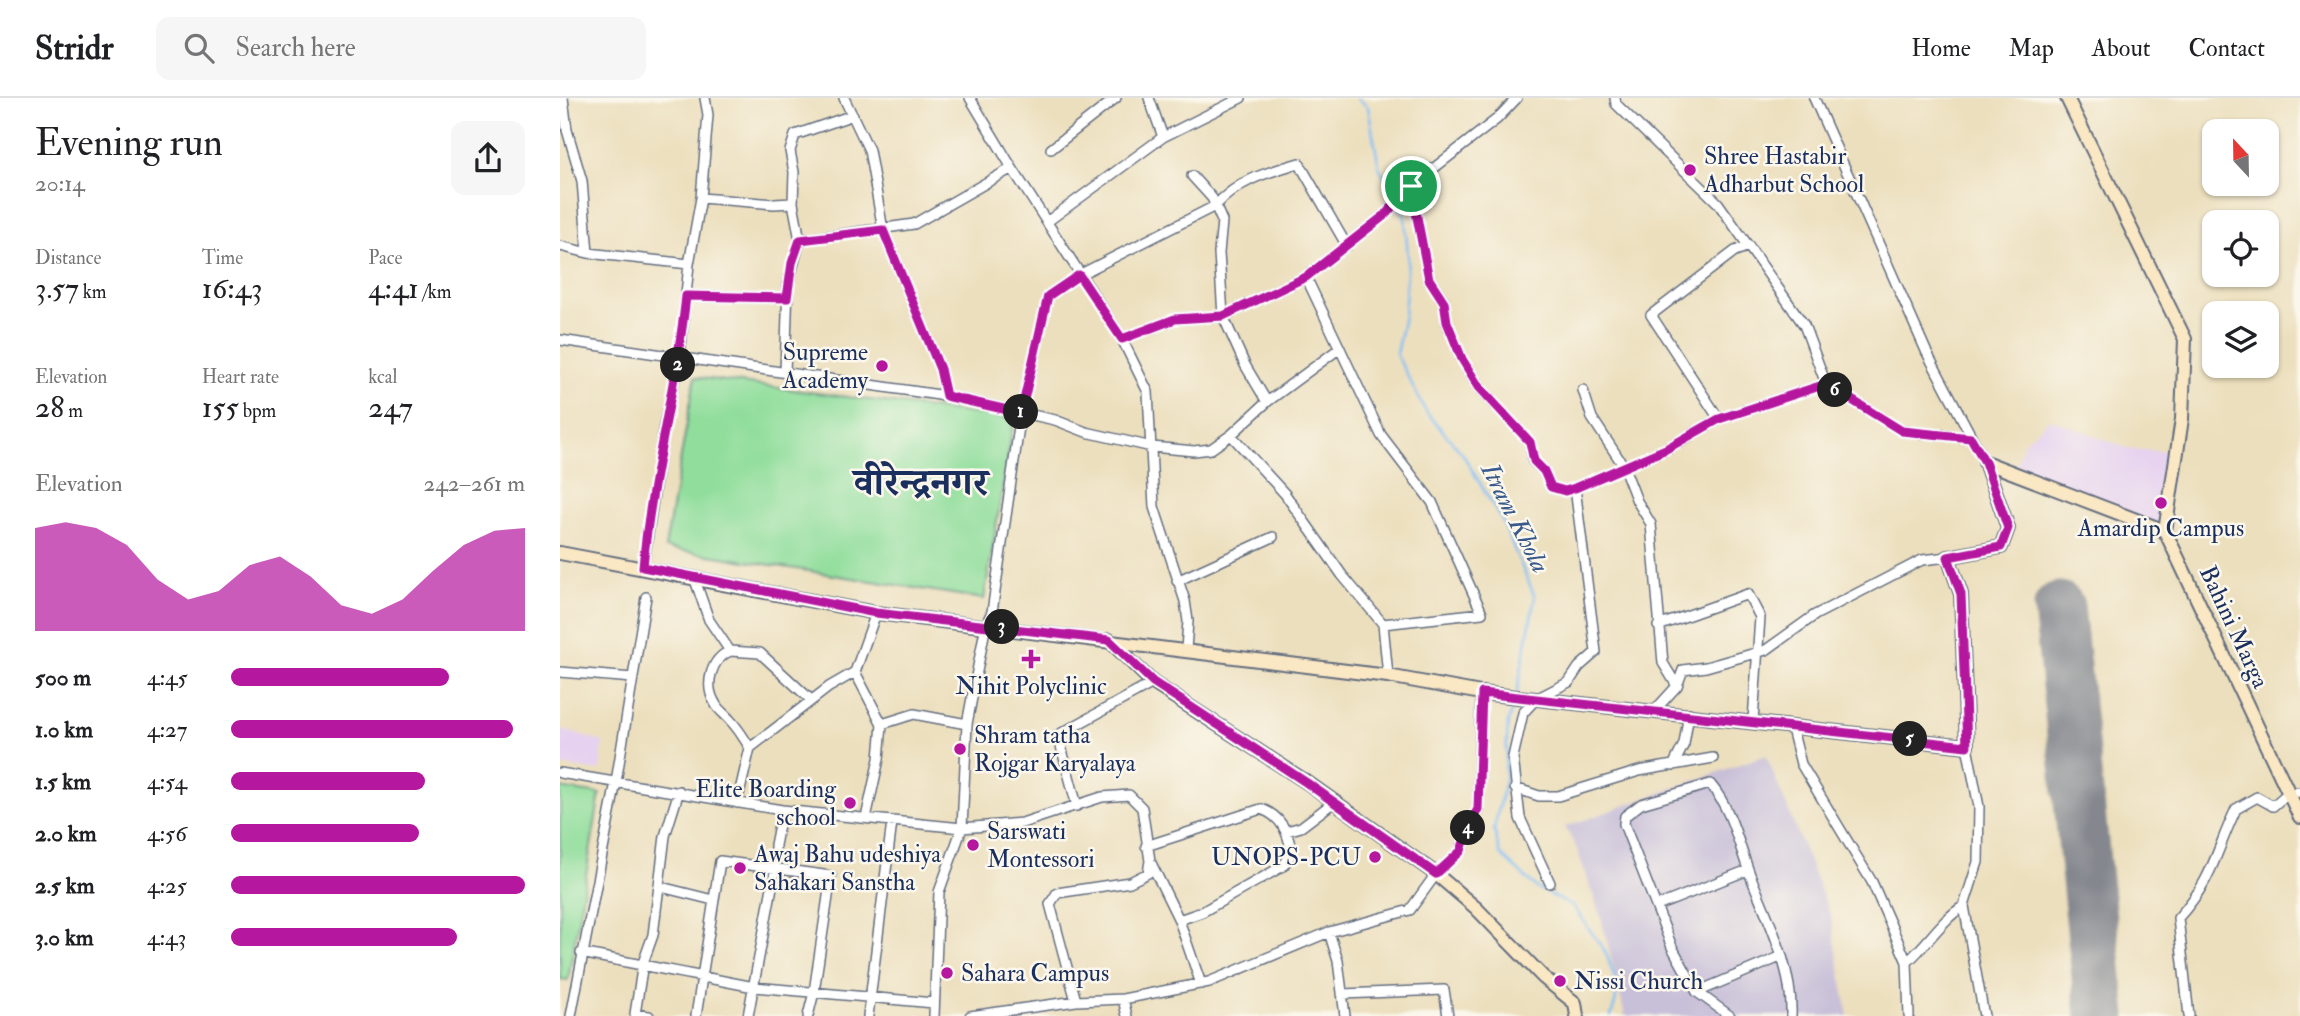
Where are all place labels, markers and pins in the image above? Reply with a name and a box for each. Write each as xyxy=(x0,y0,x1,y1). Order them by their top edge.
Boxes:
place label: Shree Hastabir Adharbut School xyxy=(1703,141,1864,200)
pin xyxy=(1381,156,1441,216)
marker: Shree Hastabir Adharbut School xyxy=(1682,162,1698,178)
place label: Supreme Academy xyxy=(782,337,868,396)
pin: 2 xyxy=(660,348,696,382)
marker: Supreme Academy xyxy=(874,358,890,374)
pin: 6 xyxy=(1818,372,1852,408)
pin: 1 xyxy=(1004,394,1038,430)
marker: Amardip Campus xyxy=(2153,495,2169,511)
place label: Amardip Campus xyxy=(2077,513,2244,544)
pin: 3 xyxy=(984,610,1020,644)
marker: Nihit Polyclinic xyxy=(1021,649,1041,669)
place label: Nihit Polyclinic xyxy=(955,671,1107,702)
place label: Shram tatha Rojgar Karyalaya xyxy=(974,720,1137,779)
pin: 5 xyxy=(1892,722,1928,756)
marker: Shram tatha Rojgar Karyalaya xyxy=(952,741,968,757)
place label: Elite Boarding school xyxy=(695,774,837,833)
marker: Elite Boarding school xyxy=(842,795,858,811)
pin: 4 xyxy=(1450,810,1486,846)
place label: Sarswati Montessori xyxy=(987,816,1095,875)
marker: Sarswati Montessori xyxy=(965,837,981,853)
place label: Awaj Bahu udeshiya Sahakari Sanstha xyxy=(753,839,942,898)
place label: UNOPS-PCU xyxy=(1211,842,1361,873)
marker: UNOPS-PCU xyxy=(1367,849,1383,865)
marker: Awaj Bahu udeshiya Sahakari Sanstha xyxy=(732,860,748,876)
place label: Sahara Campus xyxy=(961,958,1109,989)
marker: Sahara Campus xyxy=(939,965,955,981)
place label: Nissi Church xyxy=(1574,966,1704,997)
marker: Nissi Church xyxy=(1552,973,1568,989)

